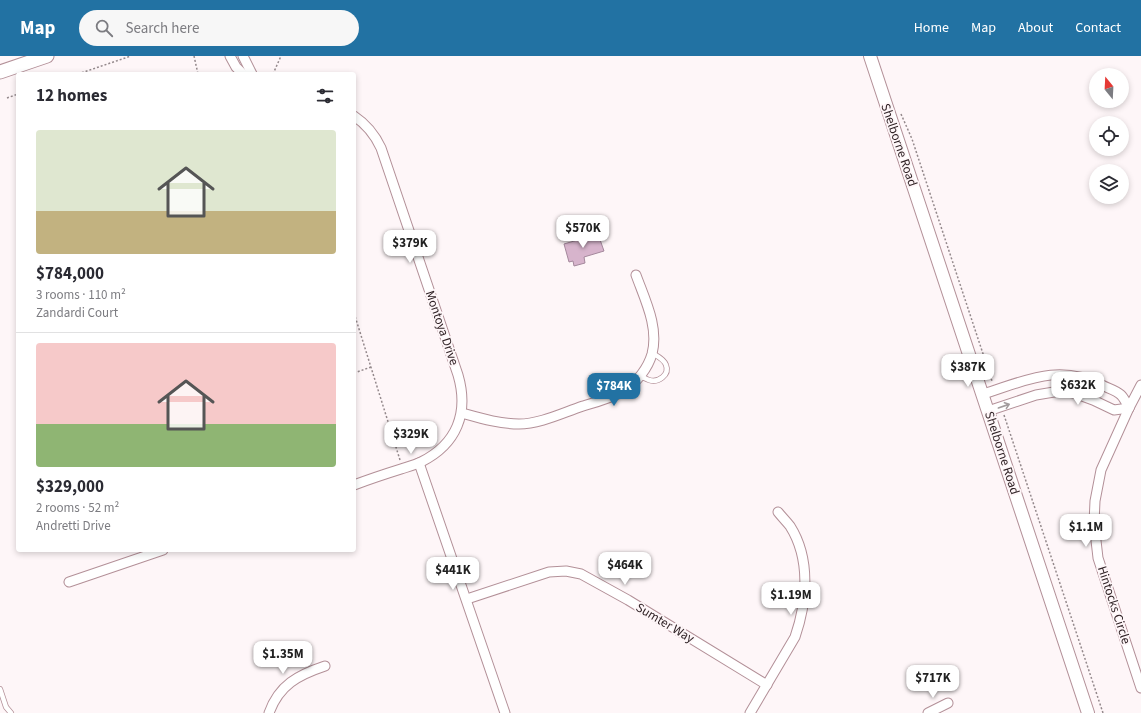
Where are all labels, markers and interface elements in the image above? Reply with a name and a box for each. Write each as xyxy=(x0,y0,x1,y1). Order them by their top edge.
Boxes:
search box xyxy=(79,10,359,46)
text: Map xyxy=(20,15,55,42)
icon: search xyxy=(93,17,115,39)
text: Search here xyxy=(125,18,199,39)
text: Home xyxy=(914,18,949,38)
text: Map xyxy=(971,18,996,38)
text: About xyxy=(1018,18,1053,38)
text: Contact xyxy=(1075,18,1121,38)
north arrow xyxy=(1089,68,1129,108)
map controls xyxy=(1089,68,1129,204)
text: 12 homes xyxy=(36,84,107,108)
icon: filters xyxy=(314,85,336,107)
street label: Shelborne Road xyxy=(876,101,922,189)
button: locate xyxy=(1089,116,1129,156)
icon: home xyxy=(150,156,222,228)
button: layers xyxy=(1089,164,1129,204)
pin: $570K xyxy=(555,215,611,249)
text: $570K xyxy=(565,219,601,237)
pin: $379K xyxy=(382,230,438,264)
text: $379K xyxy=(392,234,428,252)
text: $784,000 xyxy=(36,262,104,286)
text: 3 rooms · 110 m² xyxy=(36,286,126,304)
street label: Montoya Drive xyxy=(421,288,463,368)
text: Zandardi Court xyxy=(36,304,118,322)
pin: $387K xyxy=(940,354,996,388)
text: $387K xyxy=(950,358,986,376)
icon: home xyxy=(150,369,222,441)
pin: $632K xyxy=(1050,372,1106,406)
pin: $784K xyxy=(586,373,642,407)
text: $632K xyxy=(1060,376,1096,394)
text: $784K xyxy=(596,377,632,395)
one-way arrow xyxy=(998,402,1011,409)
street label: Shelborne Road xyxy=(980,409,1024,497)
pin: $329K xyxy=(383,421,439,455)
text: $329K xyxy=(393,425,429,443)
text: $329,000 xyxy=(36,475,104,499)
text: 2 rooms · 52 m² xyxy=(36,499,119,517)
pin: $1.1M xyxy=(1058,514,1114,548)
text: Andretti Drive xyxy=(36,517,111,535)
text: $1.1M xyxy=(1069,518,1103,536)
pin: $464K xyxy=(597,552,653,586)
text: $464K xyxy=(607,556,643,574)
pin: $441K xyxy=(425,557,481,591)
text: $441K xyxy=(435,561,471,579)
street label: Hintocks Circle xyxy=(1093,564,1135,646)
pin: $1.19M xyxy=(758,582,824,616)
text: $1.19M xyxy=(770,586,812,604)
street label: Sumter Way xyxy=(632,598,698,648)
pin: $1.35M xyxy=(250,641,316,675)
text: $1.35M xyxy=(262,645,304,663)
pin: $717K xyxy=(905,665,961,699)
text: $717K xyxy=(915,669,951,687)

